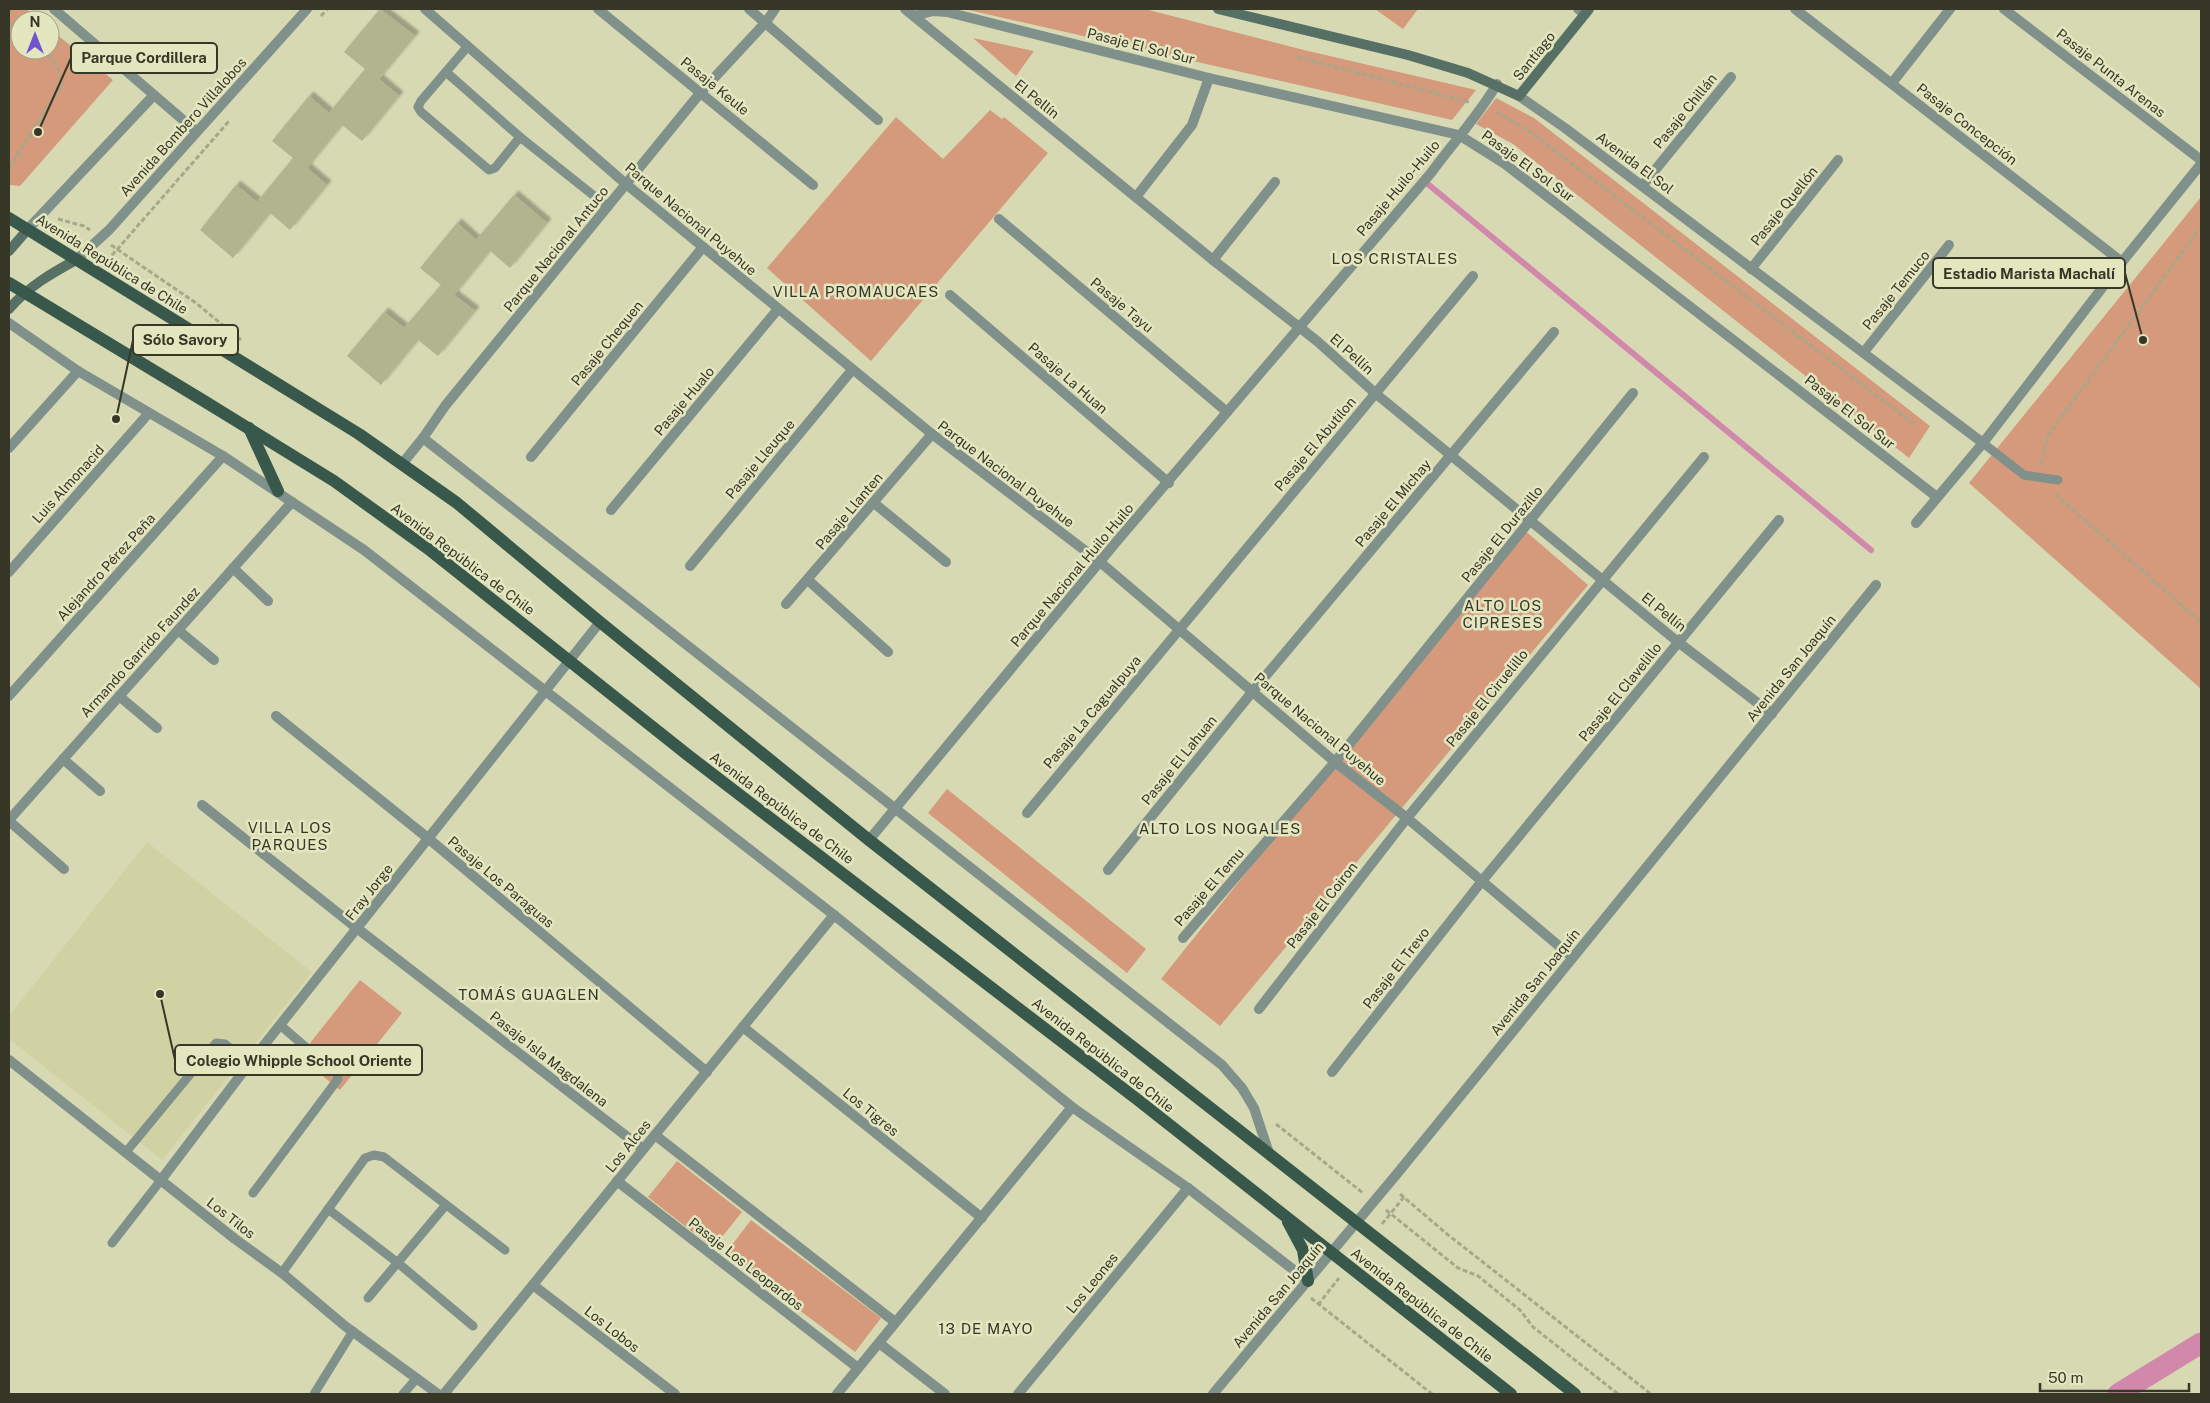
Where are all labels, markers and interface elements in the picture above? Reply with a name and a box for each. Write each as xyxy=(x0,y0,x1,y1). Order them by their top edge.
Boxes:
north arrow xyxy=(10,10,60,60)
text: N xyxy=(30,14,40,30)
street label: Pasaje El Sol Sur xyxy=(1086,25,1196,67)
street label: Pasaje Punta Arenas xyxy=(2053,26,2169,120)
street label: Santiago xyxy=(1510,28,1558,84)
callout: Parque Cordillera xyxy=(71,43,217,73)
text: Parque Cordillera xyxy=(81,49,207,66)
street label: Avenida Bombero Villalobos xyxy=(116,54,250,200)
street label: Pasaje Keule xyxy=(678,54,752,118)
street label: Pasaje Chillán xyxy=(1650,70,1720,152)
street label: El Pellín xyxy=(1012,76,1062,122)
street label: Pasaje Concepción xyxy=(1914,80,2020,168)
street label: Pasaje El Sol Sur xyxy=(1479,127,1577,205)
street label: Avenida El Sol xyxy=(1593,129,1677,197)
street label: Pasaje Huilo-Huilo xyxy=(1353,137,1443,239)
street label: Parque Nacional Puyehue xyxy=(622,159,760,279)
street label: Pasaje Quellón xyxy=(1747,163,1821,249)
street label: Parque Nacional Antuco xyxy=(500,183,612,315)
street label: Avenida República de Chile xyxy=(33,211,191,317)
street label: Pasaje Temuco xyxy=(1859,247,1933,333)
district label: LOS CRISTALES xyxy=(1332,250,1458,267)
callout: Estadio Marista Machalí xyxy=(1933,258,2125,288)
text: Estadio Marista Machalí xyxy=(1943,265,2116,282)
street label: Pasaje Tayu xyxy=(1087,274,1157,336)
district label: VILLA PROMAUCAES xyxy=(773,283,939,300)
street label: Pasaje Chequen xyxy=(568,297,646,389)
callout: Sólo Savory xyxy=(133,325,238,355)
street label: El Pellín xyxy=(1327,330,1377,378)
text: Sólo Savory xyxy=(143,331,228,348)
street label: Pasaje La Huan xyxy=(1025,339,1111,417)
street label: Pasaje Hualo xyxy=(651,363,717,439)
street label: Pasaje El Sol Sur xyxy=(1802,372,1898,452)
street label: Pasaje El Abutilon xyxy=(1271,394,1359,494)
street label: Pasaje Lleuque xyxy=(722,416,798,502)
street label: Parque Nacional Puyehue xyxy=(935,417,1077,531)
street label: Luis Almonacid xyxy=(29,442,107,526)
street label: Pasaje El Michay xyxy=(1352,456,1434,550)
street label: Pasaje Llanten xyxy=(812,469,886,553)
street label: Pasaje El Durazillo xyxy=(1458,483,1546,585)
street label: Avenida República de Chile xyxy=(388,500,538,618)
street label: Parque Nacional Huilo Huilo xyxy=(1007,500,1137,650)
street label: Alejandro Pérez Peña xyxy=(54,510,158,624)
street label: Armando Garrido Faundez xyxy=(77,583,203,721)
street label: El Pellín xyxy=(1639,589,1689,635)
district label: ALTO LOS CIPRESES xyxy=(1462,597,1544,631)
street label: Avenida San Joaquín xyxy=(1743,611,1839,725)
street label: Pasaje El Clavelillo xyxy=(1575,639,1665,744)
street label: Pasaje El Ciruelillo xyxy=(1443,646,1531,750)
street label: Pasaje La Cagualpuya xyxy=(1040,652,1144,772)
street label: Parque Nacional Puyehue xyxy=(1251,669,1389,789)
street label: Pasaje El Lahuan xyxy=(1138,712,1220,808)
street label: Avenida República de Chile xyxy=(707,749,857,867)
district label: VILLA LOS PARQUES xyxy=(248,819,332,853)
district label: ALTO LOS NOGALES xyxy=(1139,820,1301,837)
street label: Pasaje Los Paraguas xyxy=(445,833,557,931)
street label: Pasaje El Temu xyxy=(1171,845,1247,929)
street label: Pasaje El Coiron xyxy=(1283,859,1361,951)
street label: Fray Jorge xyxy=(342,861,396,923)
street label: Pasaje El Trevo xyxy=(1359,924,1433,1012)
street label: Avenida San Joaquín xyxy=(1487,925,1583,1039)
district label: TOMÁS GUAGLEN xyxy=(458,986,600,1003)
street label: Avenida República de Chile xyxy=(1029,995,1177,1115)
street label: Pasaje Isla Magdalena xyxy=(487,1008,611,1110)
callout: Colegio Whipple School Oriente xyxy=(175,1045,422,1075)
text: Colegio Whipple School Oriente xyxy=(186,1052,412,1069)
street label: Los Tigres xyxy=(840,1085,902,1139)
street label: Los Alces xyxy=(602,1117,654,1175)
street label: Los Tilos xyxy=(204,1194,258,1242)
street label: Pasaje Los Leopardos xyxy=(686,1214,806,1314)
street label: Avenida San Joaquín xyxy=(1229,1239,1327,1351)
street label: Avenida República de Chile xyxy=(1348,1245,1496,1365)
street label: Los Leones xyxy=(1063,1250,1121,1316)
street label: Los Lobos xyxy=(581,1303,643,1355)
district label: 13 DE MAYO xyxy=(938,1320,1034,1337)
scale bar xyxy=(2040,1360,2189,1392)
text: 50 m xyxy=(2048,1369,2083,1386)

